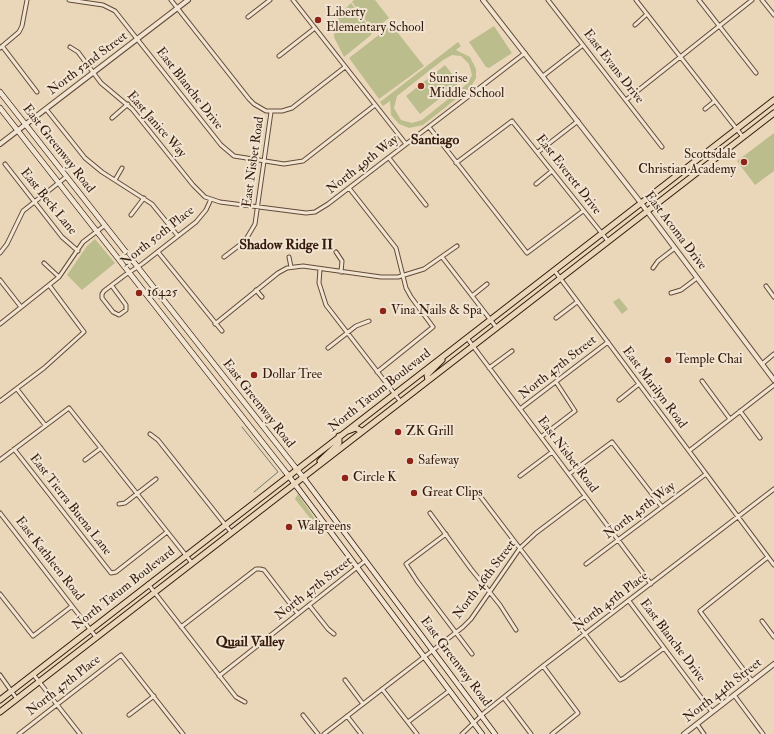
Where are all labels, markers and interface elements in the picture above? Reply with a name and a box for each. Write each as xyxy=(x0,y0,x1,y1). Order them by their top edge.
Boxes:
place label: Liberty Elementary School xyxy=(326,5,424,36)
marker: Liberty Elementary School xyxy=(313,15,323,25)
street label: East Evans Drive xyxy=(579,27,647,107)
street label: North 52nd Street xyxy=(45,29,131,99)
street label: East Blanche Drive xyxy=(152,45,226,133)
place label: Sunrise Middle School xyxy=(429,71,504,102)
marker: Sunrise Middle School xyxy=(416,81,426,91)
street label: East Janice Way xyxy=(123,89,189,161)
street label: East Greenway Road xyxy=(19,102,97,196)
street label: East Nisbet Road xyxy=(240,116,268,208)
street label: North 49th Way xyxy=(324,132,402,198)
street label: East Everett Drive xyxy=(532,132,604,218)
district label: Santiago xyxy=(411,133,459,149)
place label: Scottsdale Christian Academy xyxy=(638,147,736,178)
marker: Scottsdale Christian Academy xyxy=(739,157,749,167)
street label: East Beck Lane xyxy=(16,166,80,238)
street label: East Acoma Drive xyxy=(641,189,709,273)
street label: North 50th Place xyxy=(118,203,198,271)
district label: Shadow Ridge II xyxy=(239,238,333,254)
place label: 16425 xyxy=(147,285,177,301)
marker: 16425 xyxy=(134,288,144,298)
place label: Vina Nails & Spa xyxy=(391,303,482,319)
marker: Vina Nails & Spa xyxy=(378,306,388,316)
street label: North 47th Street xyxy=(516,333,600,403)
street label: East Marilyn Road xyxy=(618,344,690,432)
street label: North Tatum Boulevard xyxy=(326,346,434,436)
place label: Temple Chai xyxy=(676,352,743,368)
marker: Temple Chai xyxy=(663,355,673,365)
street label: East Greenway Road xyxy=(219,357,297,451)
place label: Dollar Tree xyxy=(262,367,322,383)
marker: Dollar Tree xyxy=(249,370,259,380)
street label: East Nisbet Road xyxy=(533,414,601,496)
place label: ZK Grill xyxy=(406,424,453,440)
marker: ZK Grill xyxy=(393,427,403,437)
street label: East Tierra Buena Lane xyxy=(26,451,114,559)
place label: Safeway xyxy=(418,453,459,469)
marker: Safeway xyxy=(405,456,415,466)
place label: Circle K xyxy=(353,470,396,486)
marker: Circle K xyxy=(340,473,350,483)
street label: North 45th Way xyxy=(601,479,679,543)
place label: Great Clips xyxy=(422,485,483,501)
marker: Great Clips xyxy=(409,488,419,498)
street label: East Kathleen Road xyxy=(11,514,87,604)
place label: Walgreens xyxy=(297,519,351,535)
marker: Walgreens xyxy=(284,522,294,532)
street label: North 46th Street xyxy=(450,537,520,623)
street label: North Tatum Boulevard xyxy=(70,544,178,634)
street label: North 47th Street xyxy=(272,554,356,624)
street label: North 45th Place xyxy=(571,569,651,635)
street label: East Blanche Drive xyxy=(636,596,708,686)
street label: East Greenway Road xyxy=(416,614,494,710)
district label: Quail Valley xyxy=(216,635,284,651)
street label: North 47th Place xyxy=(24,652,104,720)
street label: North 44th Street xyxy=(681,656,765,726)

